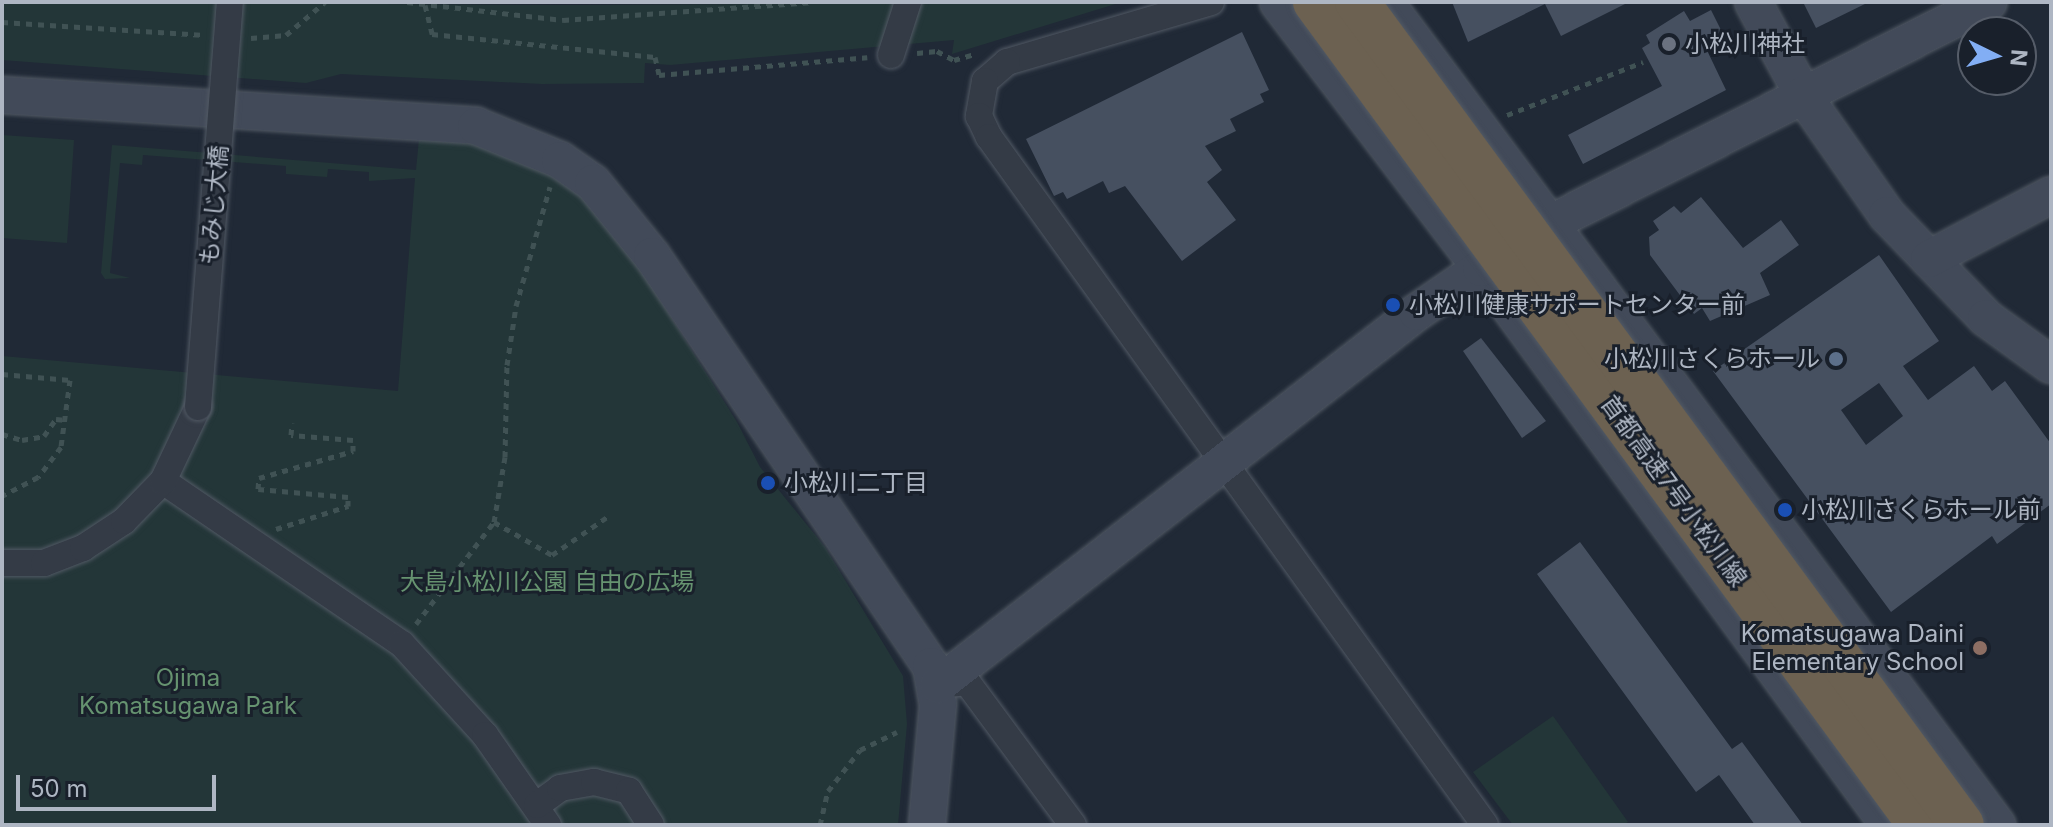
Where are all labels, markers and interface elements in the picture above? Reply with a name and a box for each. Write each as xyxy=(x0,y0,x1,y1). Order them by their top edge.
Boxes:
north arrow xyxy=(1957,16,2037,96)
place label: 小松川神社 xyxy=(1685,30,1805,58)
marker: 小松川神社 xyxy=(1660,35,1678,53)
text: N xyxy=(2005,48,2033,67)
street label: もみじ大橋 xyxy=(194,144,234,266)
place label: 小松川健康サポートセンター前 xyxy=(1409,291,1745,319)
marker: 小松川健康サポートセンター前 xyxy=(1384,296,1402,314)
place label: 小松川さくらホール xyxy=(1604,345,1820,373)
marker: 小松川さくらホール xyxy=(1827,350,1845,368)
street label: 首都高速7号小松川線 xyxy=(1595,390,1753,592)
place label: 小松川二丁目 xyxy=(784,469,928,497)
marker: 小松川二丁目 xyxy=(759,474,777,492)
place label: 小松川さくらホール前 xyxy=(1801,496,2041,524)
marker: 小松川さくらホール前 xyxy=(1776,501,1794,519)
park label: 大島小松川公園 自由の広場 xyxy=(400,568,694,596)
place label: Komatsugawa Daini Elementary School xyxy=(1741,620,1964,676)
marker: Komatsugawa Daini Elementary School xyxy=(1971,639,1989,657)
park label: Ojima Komatsugawa Park xyxy=(79,664,297,720)
scale bar xyxy=(20,759,220,809)
text: 50 m xyxy=(30,774,88,803)

